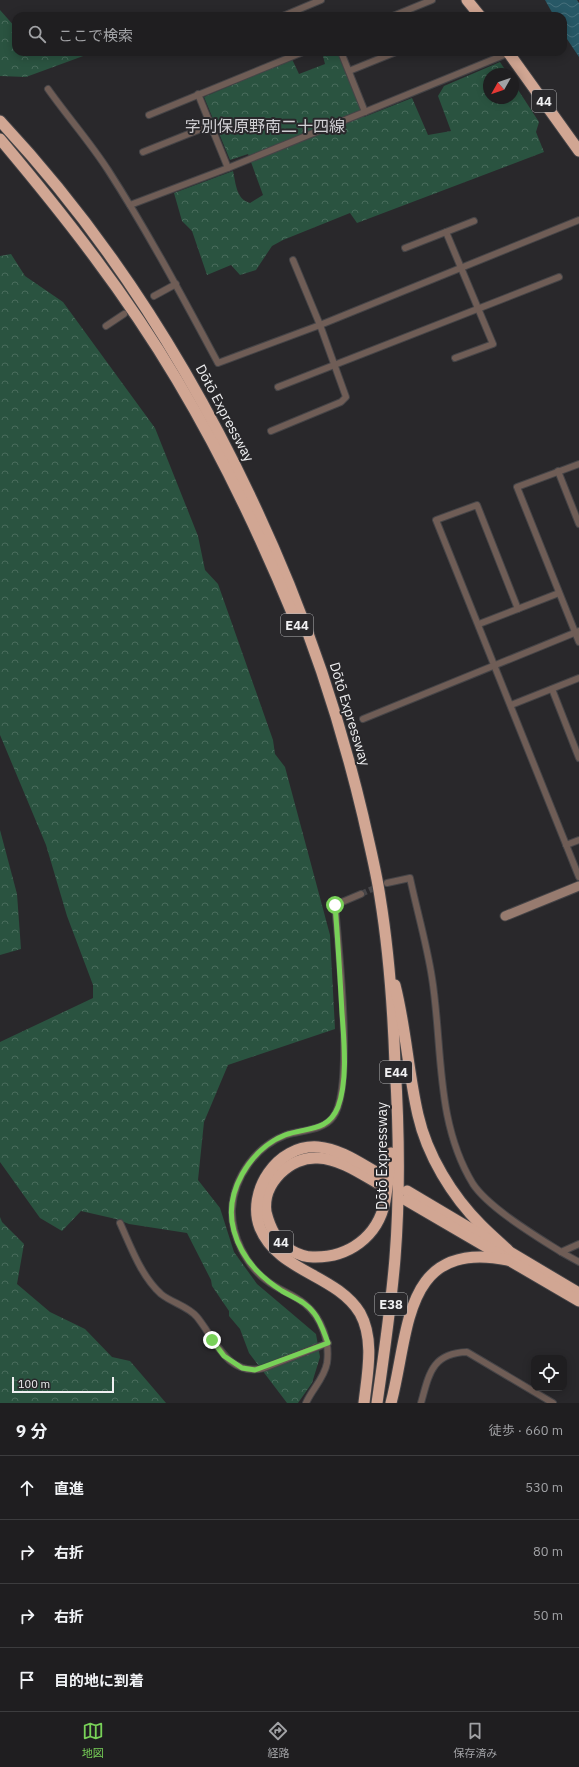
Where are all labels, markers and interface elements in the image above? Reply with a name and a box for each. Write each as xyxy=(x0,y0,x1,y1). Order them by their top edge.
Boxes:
search box xyxy=(12,12,567,56)
icon: search xyxy=(26,23,48,45)
text: ここで検索 xyxy=(58,26,133,45)
north arrow xyxy=(483,68,519,104)
road number: 44 xyxy=(532,90,556,112)
district label: 字別保原野南二十四線 xyxy=(185,116,345,136)
street label: Dōtō Expressway xyxy=(192,361,258,465)
road number: E44 xyxy=(281,614,313,636)
street label: Dōtō Expressway xyxy=(326,660,374,768)
route start xyxy=(326,896,344,914)
road number: E44 xyxy=(380,1061,412,1083)
street label: Dōtō Expressway xyxy=(373,1102,391,1210)
road number: 44 xyxy=(269,1231,293,1253)
road number: E38 xyxy=(375,1293,407,1315)
route end xyxy=(203,1331,221,1349)
map controls xyxy=(531,1355,567,1391)
button: locate xyxy=(531,1355,567,1391)
scale bar xyxy=(12,1375,114,1394)
text: 100 m xyxy=(18,1377,50,1391)
text: 9 分 xyxy=(16,1420,47,1442)
text: 徒歩 · 660 m xyxy=(489,1422,563,1439)
icon: ahead xyxy=(16,1477,38,1499)
text: 直進 xyxy=(54,1479,84,1498)
text: 530 m xyxy=(525,1479,563,1496)
icon: right xyxy=(16,1541,38,1563)
text: 右折 xyxy=(54,1543,84,1562)
text: 80 m xyxy=(533,1543,563,1560)
icon: right xyxy=(16,1605,38,1627)
text: 右折 xyxy=(54,1607,84,1626)
text: 50 m xyxy=(533,1607,563,1624)
icon: arrive xyxy=(16,1669,38,1691)
text: 目的地に到着 xyxy=(54,1671,144,1690)
tab: 地図 xyxy=(82,1720,104,1760)
tab: 経路 xyxy=(267,1720,289,1760)
tab: 保存済み xyxy=(453,1720,497,1760)

